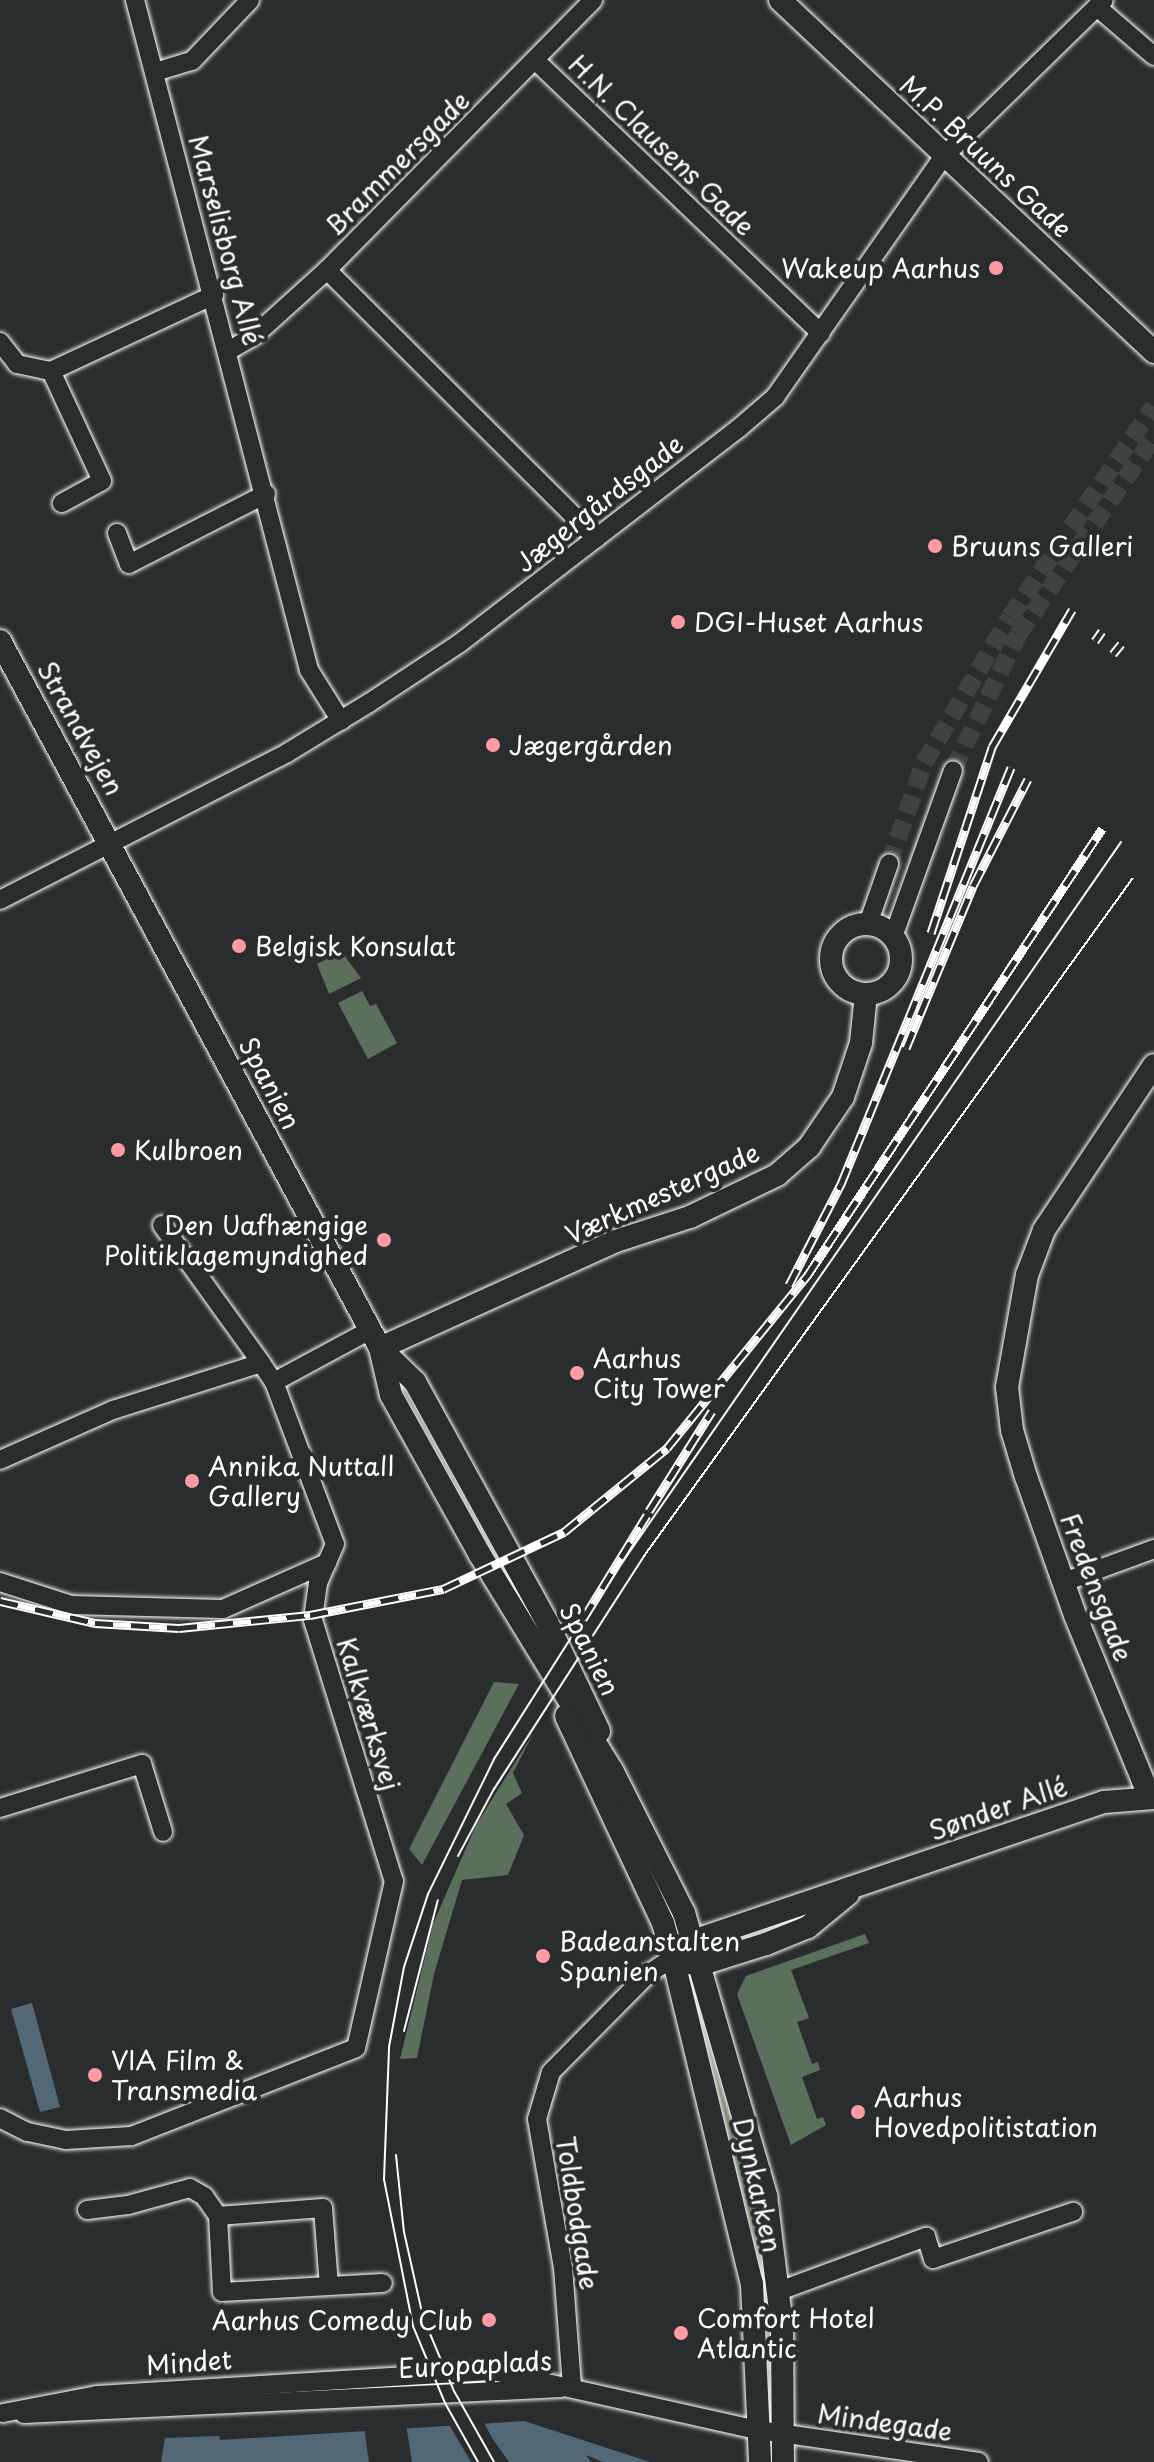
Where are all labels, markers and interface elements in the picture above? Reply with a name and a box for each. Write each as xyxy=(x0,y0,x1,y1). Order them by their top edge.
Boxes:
street label: H.N. Clausens Gade xyxy=(562,48,762,242)
street label: M.P. Bruuns Gade xyxy=(894,68,1078,244)
street label: Brammersgade xyxy=(319,85,475,241)
street label: Marselisborg Allé xyxy=(183,131,269,349)
place label: Wakeup Aarhus xyxy=(783,252,980,284)
marker: Wakeup Aarhus xyxy=(987,259,1005,277)
street label: Jægergårdsgade xyxy=(509,428,689,578)
place label: Bruuns Galleri xyxy=(951,530,1133,562)
marker: Bruuns Galleri xyxy=(926,537,944,555)
place label: DGI-Huset Aarhus xyxy=(694,606,925,638)
marker: DGI-Huset Aarhus xyxy=(669,613,687,631)
street label: Strandvejen xyxy=(31,656,131,800)
place label: Jægergården xyxy=(509,729,673,761)
marker: Jægergården xyxy=(484,736,502,754)
place label: Belgisk Konsulat xyxy=(255,930,460,962)
marker: Belgisk Konsulat xyxy=(230,937,248,955)
street label: Spanien xyxy=(233,1032,307,1134)
place label: Kulbroen xyxy=(134,1134,243,1166)
street label: Værkmestergade xyxy=(560,1136,764,1250)
marker: Kulbroen xyxy=(109,1141,127,1159)
place label: Den Uafhængige Politiklagemyndighed xyxy=(104,1209,368,1270)
marker: Den Uafhængige Politiklagemyndighed xyxy=(375,1231,393,1249)
place label: Aarhus City Tower xyxy=(593,1342,727,1404)
marker: Aarhus City Tower xyxy=(568,1364,586,1382)
place label: Annika Nuttall Gallery xyxy=(208,1450,394,1512)
marker: Annika Nuttall Gallery xyxy=(183,1472,201,1490)
street label: Fredensgade xyxy=(1054,1508,1140,1666)
street label: Spanien xyxy=(553,1598,627,1700)
street label: Kalkværksvej xyxy=(331,1634,407,1794)
street label: Sønder Allé xyxy=(924,1770,1072,1846)
place label: Badeanstalten Spanien xyxy=(559,1925,740,1986)
marker: Badeanstalten Spanien xyxy=(534,1947,552,1965)
place label: VIA Film & Transmedia xyxy=(111,2044,257,2106)
marker: VIA Film & Transmedia xyxy=(86,2066,104,2084)
place label: Aarhus Hovedpolitistation xyxy=(874,2081,1098,2142)
marker: Aarhus Hovedpolitistation xyxy=(849,2103,867,2121)
street label: Dynkarken xyxy=(727,2115,789,2255)
street label: Toldbodgade xyxy=(550,2134,606,2292)
place label: Comfort Hotel Atlantic xyxy=(697,2302,875,2364)
place label: Aarhus Comedy Club xyxy=(211,2304,473,2336)
marker: Aarhus Comedy Club xyxy=(480,2311,498,2329)
marker: Comfort Hotel Atlantic xyxy=(672,2324,690,2342)
street label: Mindet xyxy=(145,2343,233,2381)
street label: Europaplads xyxy=(397,2344,553,2384)
street label: Mindegade xyxy=(816,2397,954,2447)

